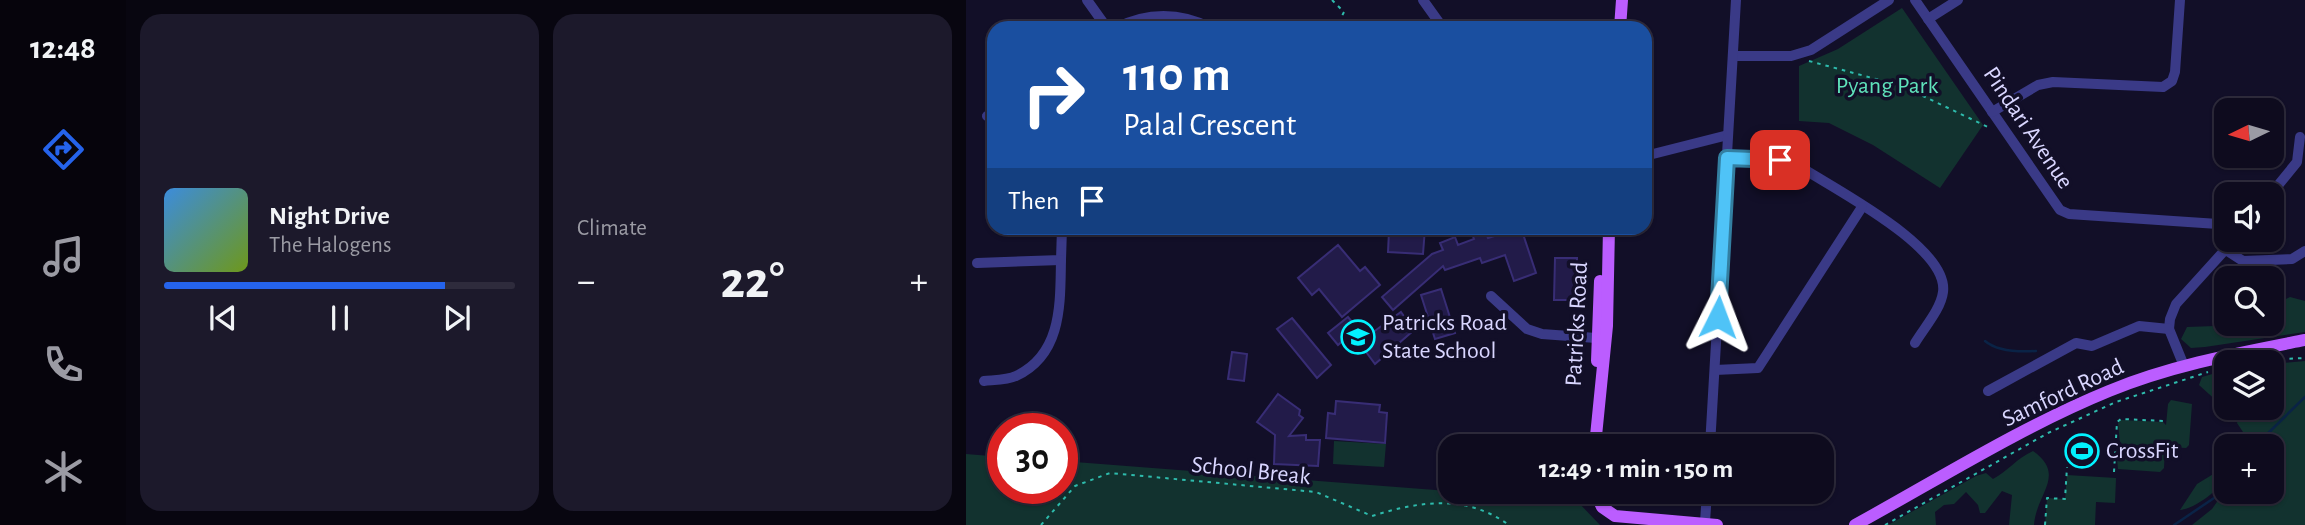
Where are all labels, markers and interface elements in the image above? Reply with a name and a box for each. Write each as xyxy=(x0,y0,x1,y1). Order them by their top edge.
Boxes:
text: 12:48 xyxy=(30,32,96,64)
icon: right xyxy=(1008,49,1099,140)
text: 110 m xyxy=(1123,51,1231,100)
street label: Pindari Avenue xyxy=(1979,63,2077,193)
park label: Pyang Park xyxy=(1836,74,1938,98)
north arrow xyxy=(2214,98,2284,168)
map controls xyxy=(2214,98,2284,504)
text: Palal Crescent xyxy=(1123,109,1296,141)
icon: directions xyxy=(39,125,88,174)
pin xyxy=(1750,130,1810,190)
icon: arrive xyxy=(1761,141,1799,179)
icon: arrive xyxy=(1073,182,1111,220)
button: sound xyxy=(2214,182,2284,252)
text: Then xyxy=(1008,188,1059,214)
text: Night Drive xyxy=(269,203,390,229)
text: Climate xyxy=(577,217,647,240)
icon: music xyxy=(39,232,88,281)
text: The Halogens xyxy=(269,234,391,257)
text: 22° xyxy=(720,255,785,307)
street label: Patricks Road xyxy=(1562,261,1592,387)
text: − xyxy=(577,263,595,301)
text: + xyxy=(910,263,928,301)
button: search xyxy=(2214,266,2284,336)
position arrow xyxy=(1681,280,1755,354)
icon: previous xyxy=(204,299,242,337)
icon: pause xyxy=(321,299,359,337)
icon: next xyxy=(438,299,476,337)
place label: Patricks Road State School xyxy=(1382,311,1507,363)
school or university icon: Patricks Road State School xyxy=(1339,318,1377,356)
icon: phone xyxy=(39,340,88,389)
button: layers xyxy=(2214,350,2284,420)
street label: Samford Road xyxy=(1999,354,2127,432)
speed limit sign: 30 xyxy=(987,413,1078,504)
sports icon: CrossFit xyxy=(2063,432,2101,470)
button: + xyxy=(2214,434,2284,504)
place label: CrossFit xyxy=(2106,439,2179,463)
icon: climate xyxy=(39,447,88,496)
street label: School Break xyxy=(1190,453,1312,489)
text: 12:49 · 1 min · 150 m xyxy=(1539,456,1733,482)

